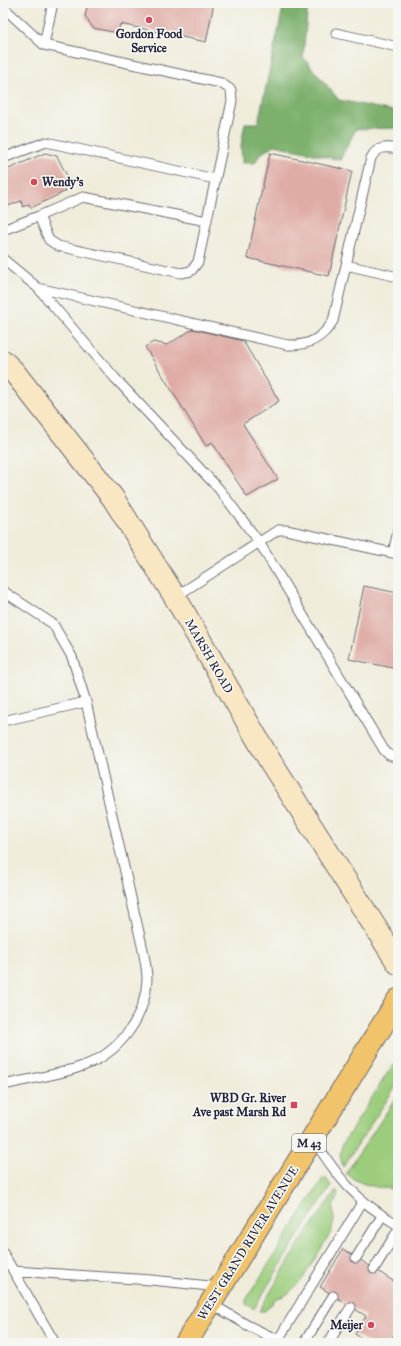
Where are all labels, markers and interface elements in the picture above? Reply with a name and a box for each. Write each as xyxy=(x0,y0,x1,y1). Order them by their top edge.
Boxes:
marker: Gordon Food Service xyxy=(144,15,154,25)
place label: Gordon Food Service xyxy=(116,27,183,55)
place label: Wendy's xyxy=(42,175,84,190)
marker: Wendy's xyxy=(29,177,39,187)
street label: MARSH ROAD xyxy=(182,616,236,696)
place label: WBD Gr. River Ave past Marsh Rd xyxy=(192,1091,287,1120)
marker: WBD Gr. River Ave past Marsh Rd xyxy=(289,1100,299,1110)
road number: M 43 xyxy=(292,1134,326,1152)
street label: WEST GRAND RIVER AVENUE xyxy=(195,1163,302,1323)
place label: Meijer xyxy=(330,1318,363,1333)
marker: Meijer xyxy=(366,1320,376,1330)

